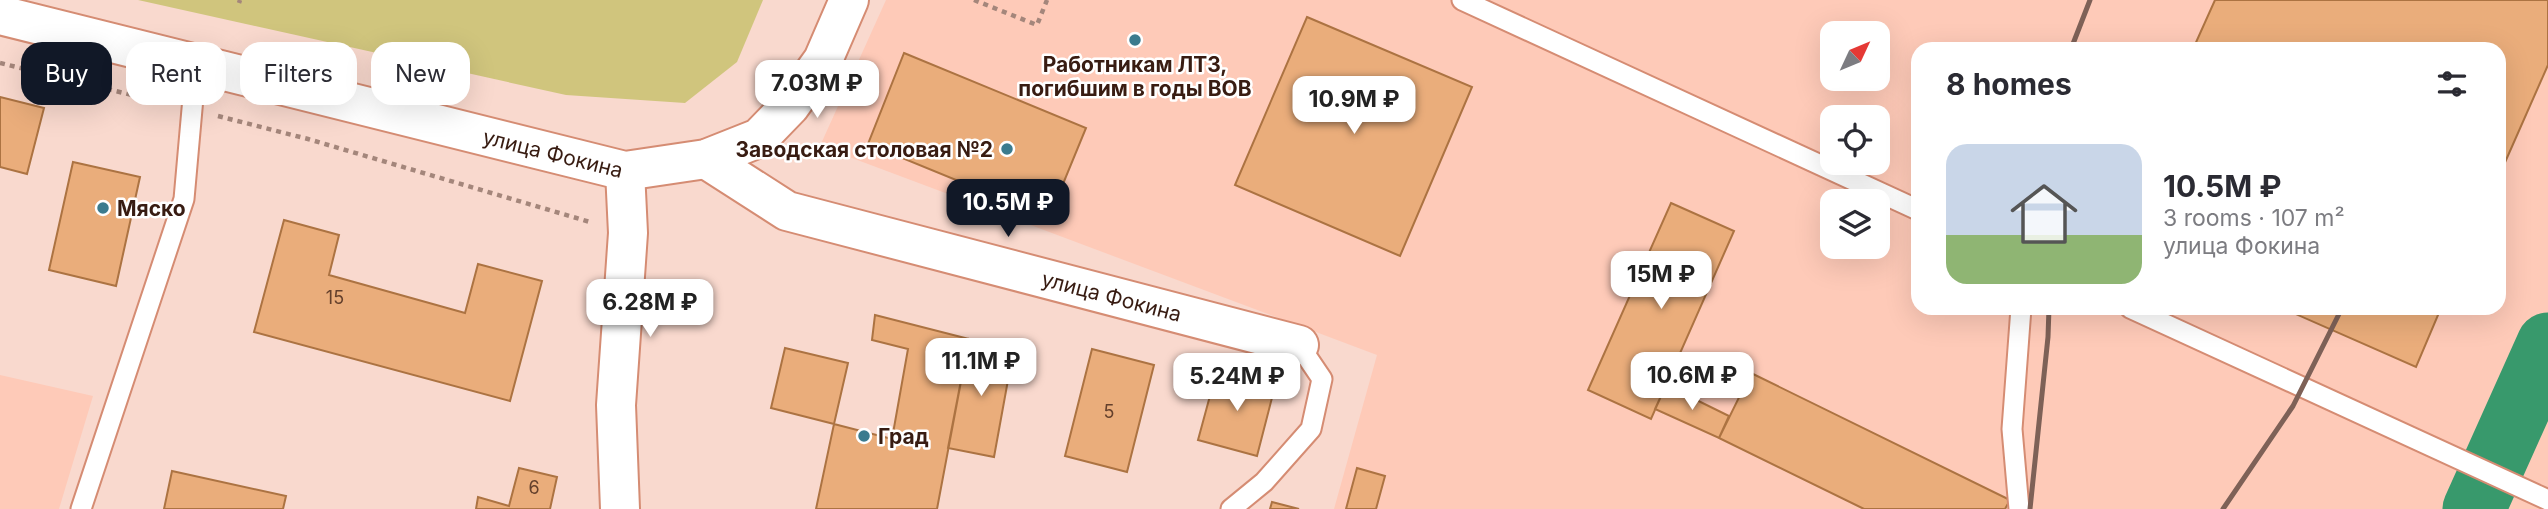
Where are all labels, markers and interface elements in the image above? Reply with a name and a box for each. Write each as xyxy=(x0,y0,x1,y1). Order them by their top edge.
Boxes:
north arrow xyxy=(1820,21,1890,91)
map controls xyxy=(1820,21,1890,259)
marker: Работникам ЛТЗ, погибшим в годы ВОВ xyxy=(1127,32,1143,48)
chip: Buy xyxy=(21,42,112,105)
chip: Rent xyxy=(126,42,226,105)
chip: Filters xyxy=(240,42,357,105)
chip: New xyxy=(371,42,470,105)
place label: Работникам ЛТЗ, погибшим в годы ВОВ xyxy=(1018,52,1252,101)
pin: 7.03M ₽ xyxy=(752,60,882,120)
icon: filters xyxy=(2433,65,2471,103)
text: 8 homes xyxy=(1946,66,2072,102)
text: 7.03M ₽ xyxy=(771,69,863,97)
pin: 10.9M ₽ xyxy=(1289,76,1419,136)
text: 10.9M ₽ xyxy=(1308,85,1400,113)
button: locate xyxy=(1820,105,1890,175)
street label: улица Фокина xyxy=(480,124,626,183)
place label: Заводская столовая №2 xyxy=(736,137,993,162)
marker: Заводская столовая №2 xyxy=(999,141,1015,157)
text: 10.5M ₽ xyxy=(2163,168,2282,204)
icon: home xyxy=(2002,172,2086,256)
pin: 10.5M ₽ xyxy=(943,180,1073,239)
text: 10.5M ₽ xyxy=(963,188,1053,216)
button: layers xyxy=(1820,189,1890,259)
place label: Мяско xyxy=(117,196,186,221)
marker: Мяско xyxy=(95,200,111,216)
text: 3 rooms · 107 m² xyxy=(2163,204,2345,232)
text: улица Фокина xyxy=(2163,232,2320,260)
pin: 15M ₽ xyxy=(1612,252,1710,311)
text: 15M ₽ xyxy=(1627,260,1695,288)
street label: улица Фокина xyxy=(1039,266,1184,326)
pin: 6.28M ₽ xyxy=(585,280,715,339)
house number: 15 xyxy=(326,287,344,308)
text: 6.28M ₽ xyxy=(602,288,698,316)
pin: 11.1M ₽ xyxy=(916,338,1046,398)
text: 11.1M ₽ xyxy=(941,347,1021,375)
pin: 10.6M ₽ xyxy=(1627,352,1757,412)
pin: 5.24M ₽ xyxy=(1172,354,1302,413)
text: 10.6M ₽ xyxy=(1647,361,1737,389)
text: 5.24M ₽ xyxy=(1189,362,1285,390)
house number: 5 xyxy=(1104,401,1114,422)
place label: Град xyxy=(878,424,929,449)
marker: Град xyxy=(856,428,872,444)
house number: 6 xyxy=(528,477,540,498)

